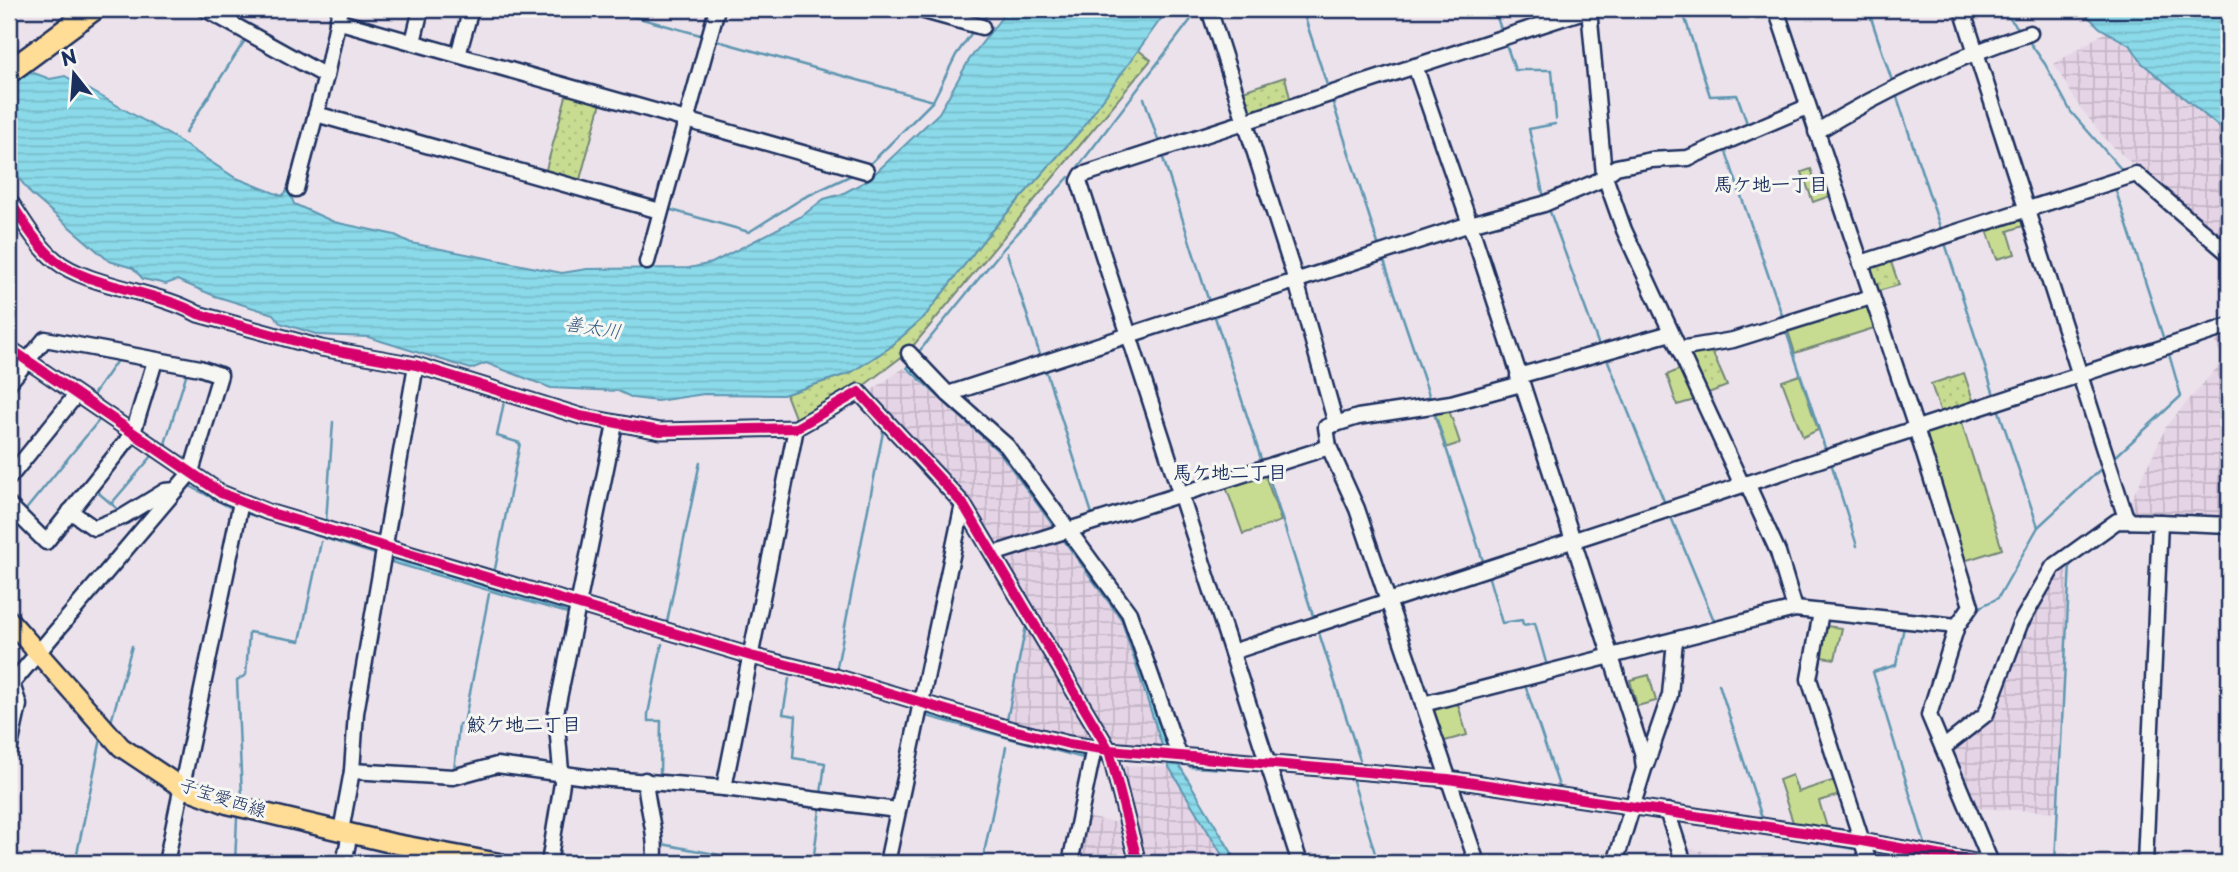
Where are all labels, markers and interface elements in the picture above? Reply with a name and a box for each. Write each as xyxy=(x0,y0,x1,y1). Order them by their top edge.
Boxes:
north arrow xyxy=(38,38,108,108)
text: N xyxy=(57,41,80,72)
district label: 馬ケ地一丁目 xyxy=(1714,169,1828,197)
water label: 善太川 xyxy=(563,308,624,344)
district label: 馬ケ地二丁目 xyxy=(1173,457,1287,485)
district label: 鮫ケ地二丁目 xyxy=(467,709,581,737)
street label: 子宝愛西線 xyxy=(176,770,270,823)

